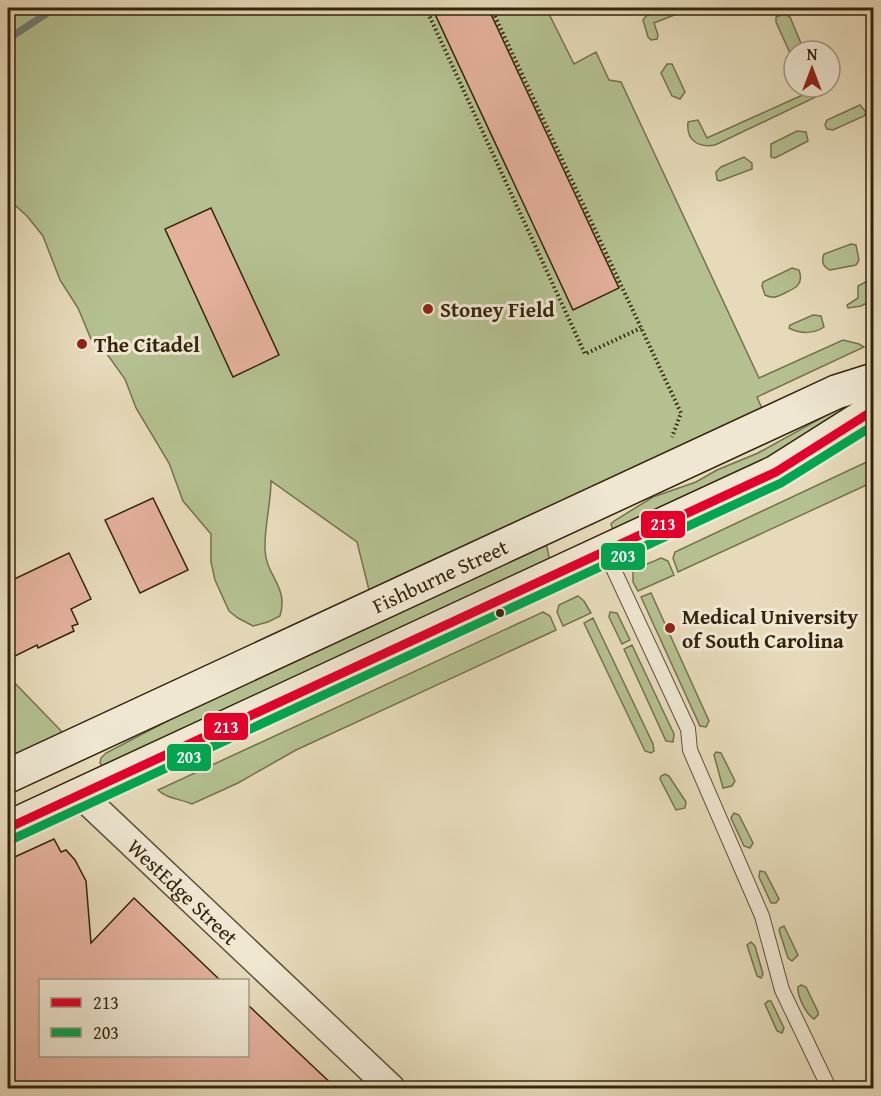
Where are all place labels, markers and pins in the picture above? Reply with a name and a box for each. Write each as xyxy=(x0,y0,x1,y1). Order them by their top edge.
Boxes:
place label: Stoney Field xyxy=(440,294,555,325)
marker: Stoney Field xyxy=(421,302,435,316)
place label: The Citadel xyxy=(94,329,200,360)
marker: The Citadel xyxy=(75,337,89,351)
place label: Medical University of South Carolina xyxy=(682,601,858,656)
unlabelled marker xyxy=(494,607,506,619)
marker: Medical University of South Carolina xyxy=(663,621,677,635)

